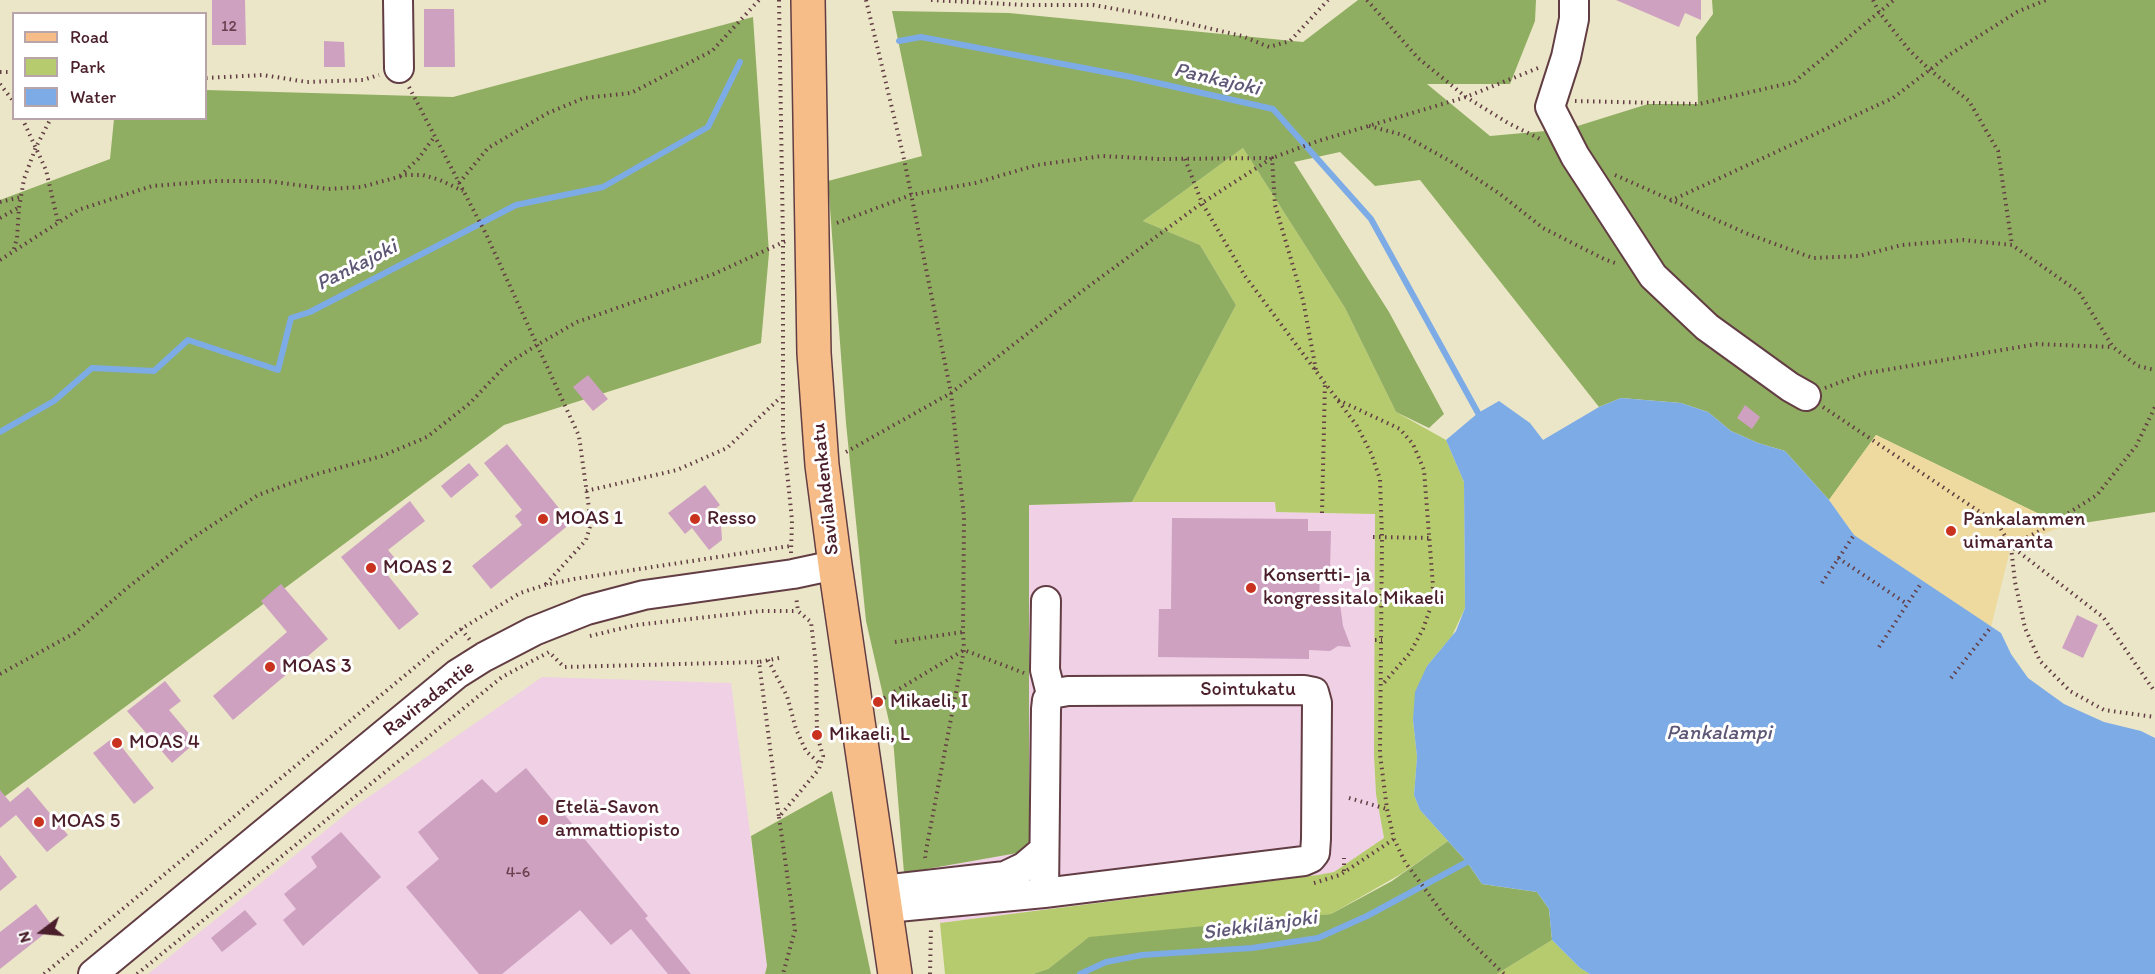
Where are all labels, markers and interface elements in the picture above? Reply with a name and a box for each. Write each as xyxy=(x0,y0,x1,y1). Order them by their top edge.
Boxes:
legend xyxy=(12,12,207,120)
house number: 12 xyxy=(221,17,237,37)
text: Road xyxy=(70,26,109,48)
text: Park xyxy=(70,56,105,78)
water label: Pankajoki xyxy=(1172,58,1262,102)
text: Water xyxy=(70,86,116,108)
water label: Pankajoki xyxy=(312,235,402,297)
street label: Savilahdenkatu xyxy=(807,422,845,556)
place label: MOAS 1 xyxy=(555,507,623,531)
place label: Resso xyxy=(707,507,756,531)
place label: Pankalammen uimaranta xyxy=(1963,508,2085,555)
marker: MOAS 1 xyxy=(536,512,550,526)
marker: Resso xyxy=(688,512,702,526)
marker: Pankalammen uimaranta xyxy=(1944,524,1958,538)
place label: MOAS 2 xyxy=(383,556,452,580)
marker: MOAS 2 xyxy=(364,561,378,575)
place label: Konsertti- ja kongressitalo Mikaeli xyxy=(1263,564,1444,611)
marker: Konsertti- ja kongressitalo Mikaeli xyxy=(1244,581,1258,595)
place label: MOAS 3 xyxy=(282,655,352,679)
street label: Raviradantie xyxy=(378,656,480,742)
marker: MOAS 3 xyxy=(263,660,277,674)
street label: Sointukatu xyxy=(1200,678,1296,702)
place label: Mikaeli, I xyxy=(890,690,968,714)
marker: Mikaeli, I xyxy=(871,695,885,709)
water label: Pankalampi xyxy=(1666,721,1772,747)
place label: Mikaeli, L xyxy=(829,723,910,747)
marker: Mikaeli, L xyxy=(810,728,824,742)
place label: MOAS 4 xyxy=(129,731,200,755)
marker: MOAS 4 xyxy=(110,736,124,750)
place label: Etelä-Savon ammattiopisto xyxy=(555,796,680,843)
place label: MOAS 5 xyxy=(51,810,120,834)
marker: Etelä-Savon ammattiopisto xyxy=(536,813,550,827)
marker: MOAS 5 xyxy=(32,815,46,829)
house number: 4-6 xyxy=(506,863,530,883)
north arrow xyxy=(12,902,72,962)
water label: Siekkilänjoki xyxy=(1201,906,1319,946)
text: N xyxy=(14,929,35,945)

